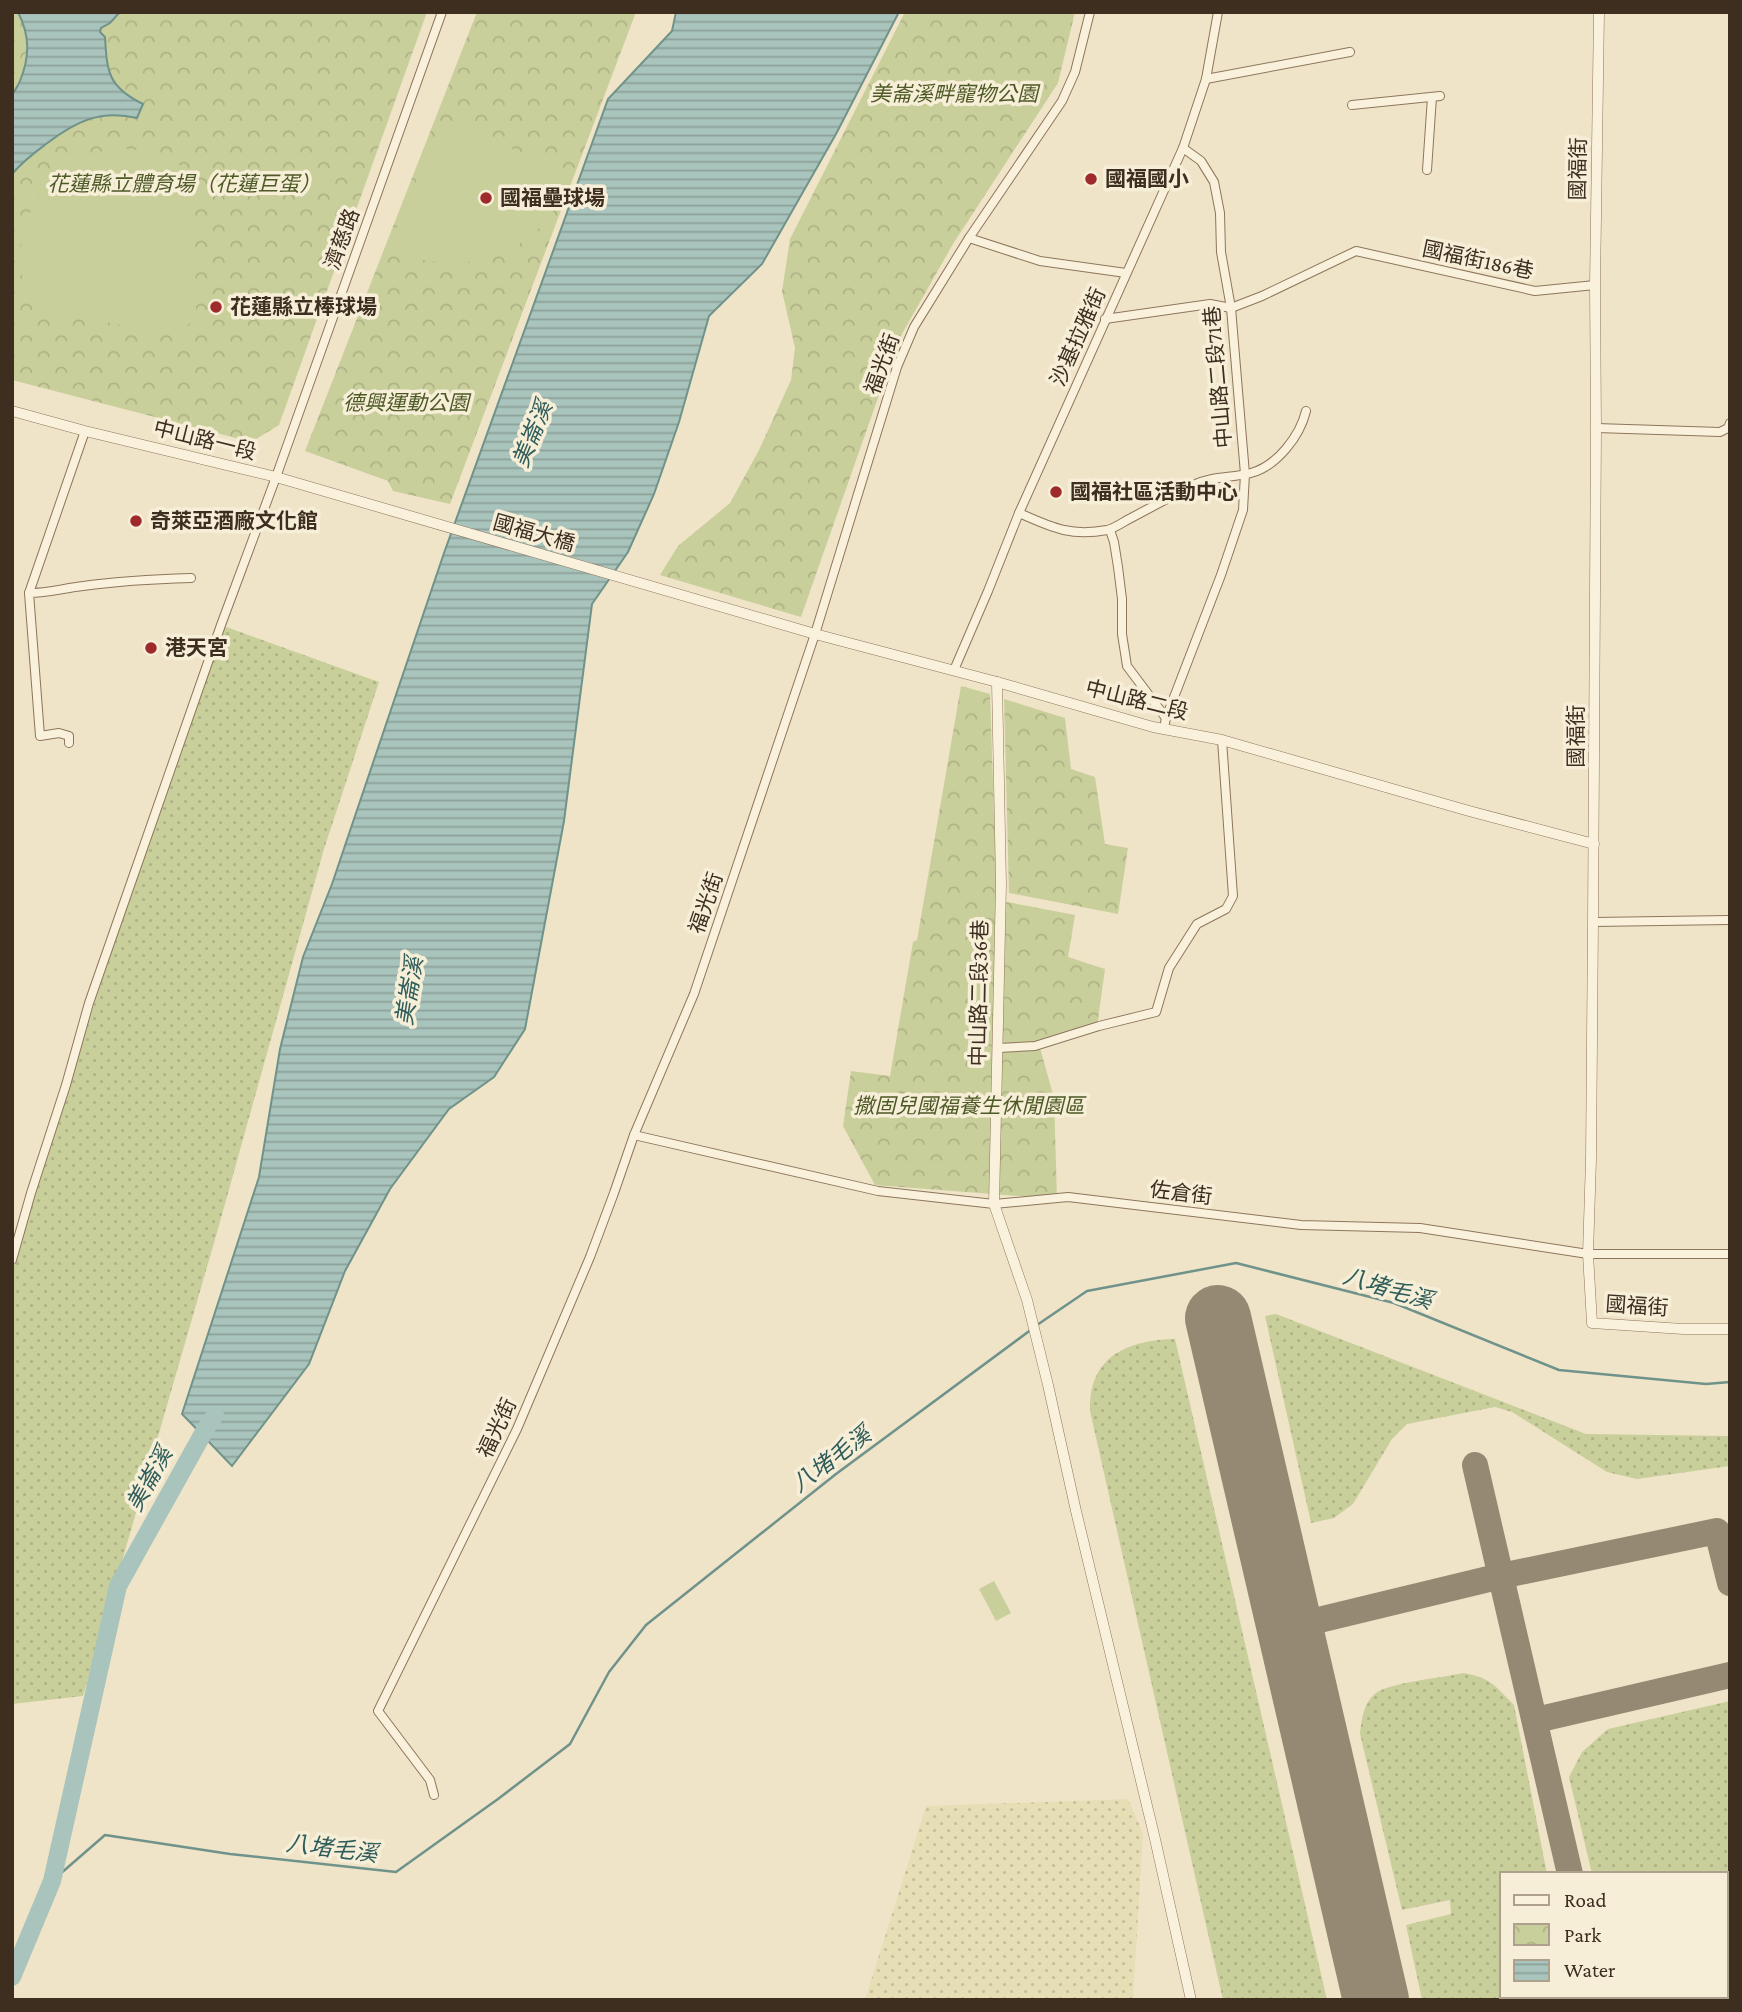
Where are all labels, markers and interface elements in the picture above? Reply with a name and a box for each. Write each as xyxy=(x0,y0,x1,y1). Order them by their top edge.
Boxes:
park label: 美崙溪畔寵物公園 xyxy=(870,82,1041,106)
street label: 國福街 xyxy=(1565,137,1591,201)
place label: 國福國小 xyxy=(1105,167,1189,191)
marker: 國福國小 xyxy=(1083,171,1099,187)
park label: 花蓮縣立體育場（花蓮巨蛋） xyxy=(48,172,321,196)
place label: 國福壘球場 xyxy=(500,186,605,210)
marker: 國福壘球場 xyxy=(478,190,494,206)
street label: 濟慈路 xyxy=(320,205,364,273)
street label: 國福街186巷 xyxy=(1420,237,1536,283)
street label: 沙基拉雅街 xyxy=(1046,284,1110,390)
place label: 花蓮縣立棒球場 xyxy=(230,295,377,319)
marker: 花蓮縣立棒球場 xyxy=(208,299,224,315)
street label: 中山路二段71巷 xyxy=(1200,305,1236,449)
street label: 福光街 xyxy=(860,330,904,398)
park label: 德興運動公園 xyxy=(343,391,472,415)
water label: 美崙溪 xyxy=(507,394,558,471)
street label: 中山路一段 xyxy=(151,416,259,464)
place label: 國福社區活動中心 xyxy=(1070,480,1238,504)
marker: 國福社區活動中心 xyxy=(1048,484,1064,500)
place label: 奇萊亞酒廠文化館 xyxy=(150,509,318,533)
street label: 國福大橋 xyxy=(490,510,578,556)
marker: 奇萊亞酒廠文化館 xyxy=(128,513,144,529)
place label: 港天宮 xyxy=(165,636,228,660)
marker: 港天宮 xyxy=(143,640,159,656)
street label: 中山路二段 xyxy=(1083,676,1191,724)
street label: 國福街 xyxy=(1564,705,1588,768)
street label: 福光街 xyxy=(684,869,728,937)
street label: 中山路二段36巷 xyxy=(966,919,992,1067)
water label: 美崙溪 xyxy=(391,952,428,1027)
park label: 撒固兒國福養生休閒園區 xyxy=(854,1094,1087,1118)
street label: 佐倉街 xyxy=(1148,1177,1214,1209)
water label: 八堵毛溪 xyxy=(1340,1262,1439,1315)
street label: 國福街 xyxy=(1605,1292,1669,1320)
street label: 福光街 xyxy=(473,1394,521,1462)
water label: 八堵毛溪 xyxy=(786,1419,878,1497)
water label: 美崙溪 xyxy=(121,1440,179,1515)
water label: 八堵毛溪 xyxy=(285,1829,382,1867)
legend xyxy=(1500,1872,1728,1998)
text: Road xyxy=(1564,1888,1607,1912)
text: Park xyxy=(1564,1923,1601,1947)
text: Water xyxy=(1564,1958,1616,1982)

